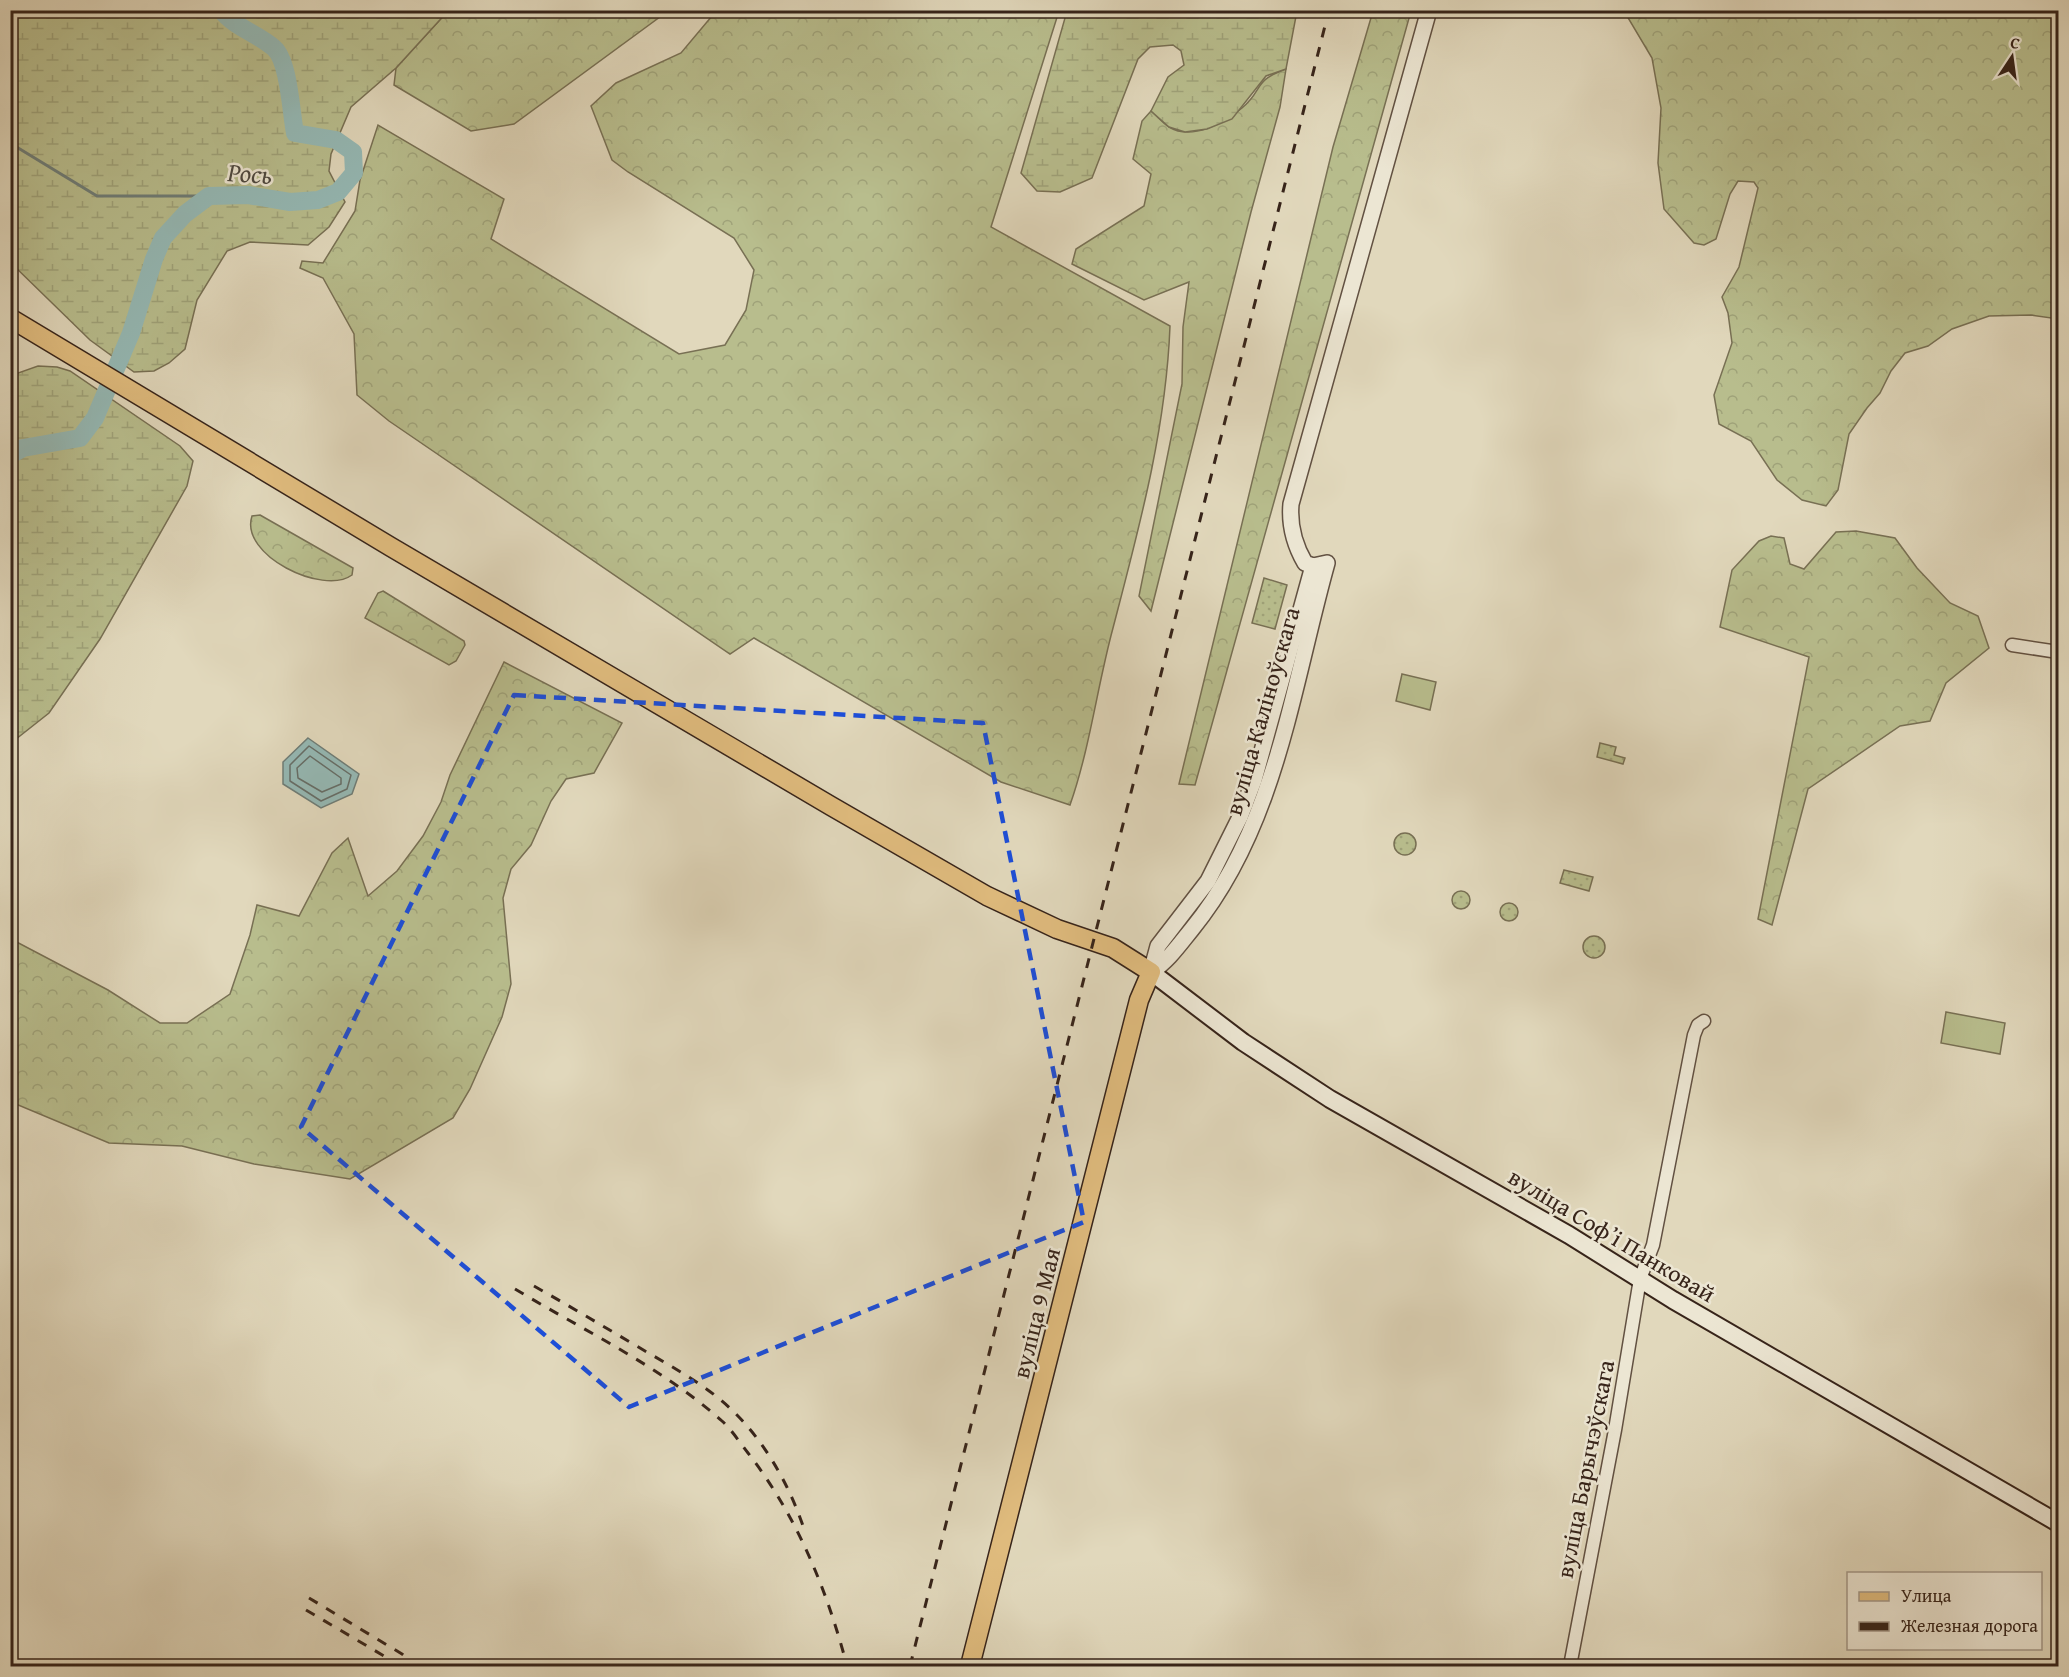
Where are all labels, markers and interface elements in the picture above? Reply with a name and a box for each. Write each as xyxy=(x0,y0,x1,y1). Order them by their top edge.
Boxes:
north arrow xyxy=(1982,27,2042,87)
text: С xyxy=(2008,30,2022,55)
water label: Рось xyxy=(225,152,274,194)
street label: вуліца Каліноўскага xyxy=(1216,602,1309,819)
street label: вуліца Софʼі Панковай xyxy=(1502,1159,1722,1311)
street label: вуліца 9 Мая xyxy=(1003,1244,1069,1382)
street label: вуліца Барычэўскага xyxy=(1547,1356,1623,1581)
legend xyxy=(1847,1572,2042,1650)
text: Улица xyxy=(1901,1582,1952,1609)
text: Железная дорога xyxy=(1900,1612,2038,1639)

